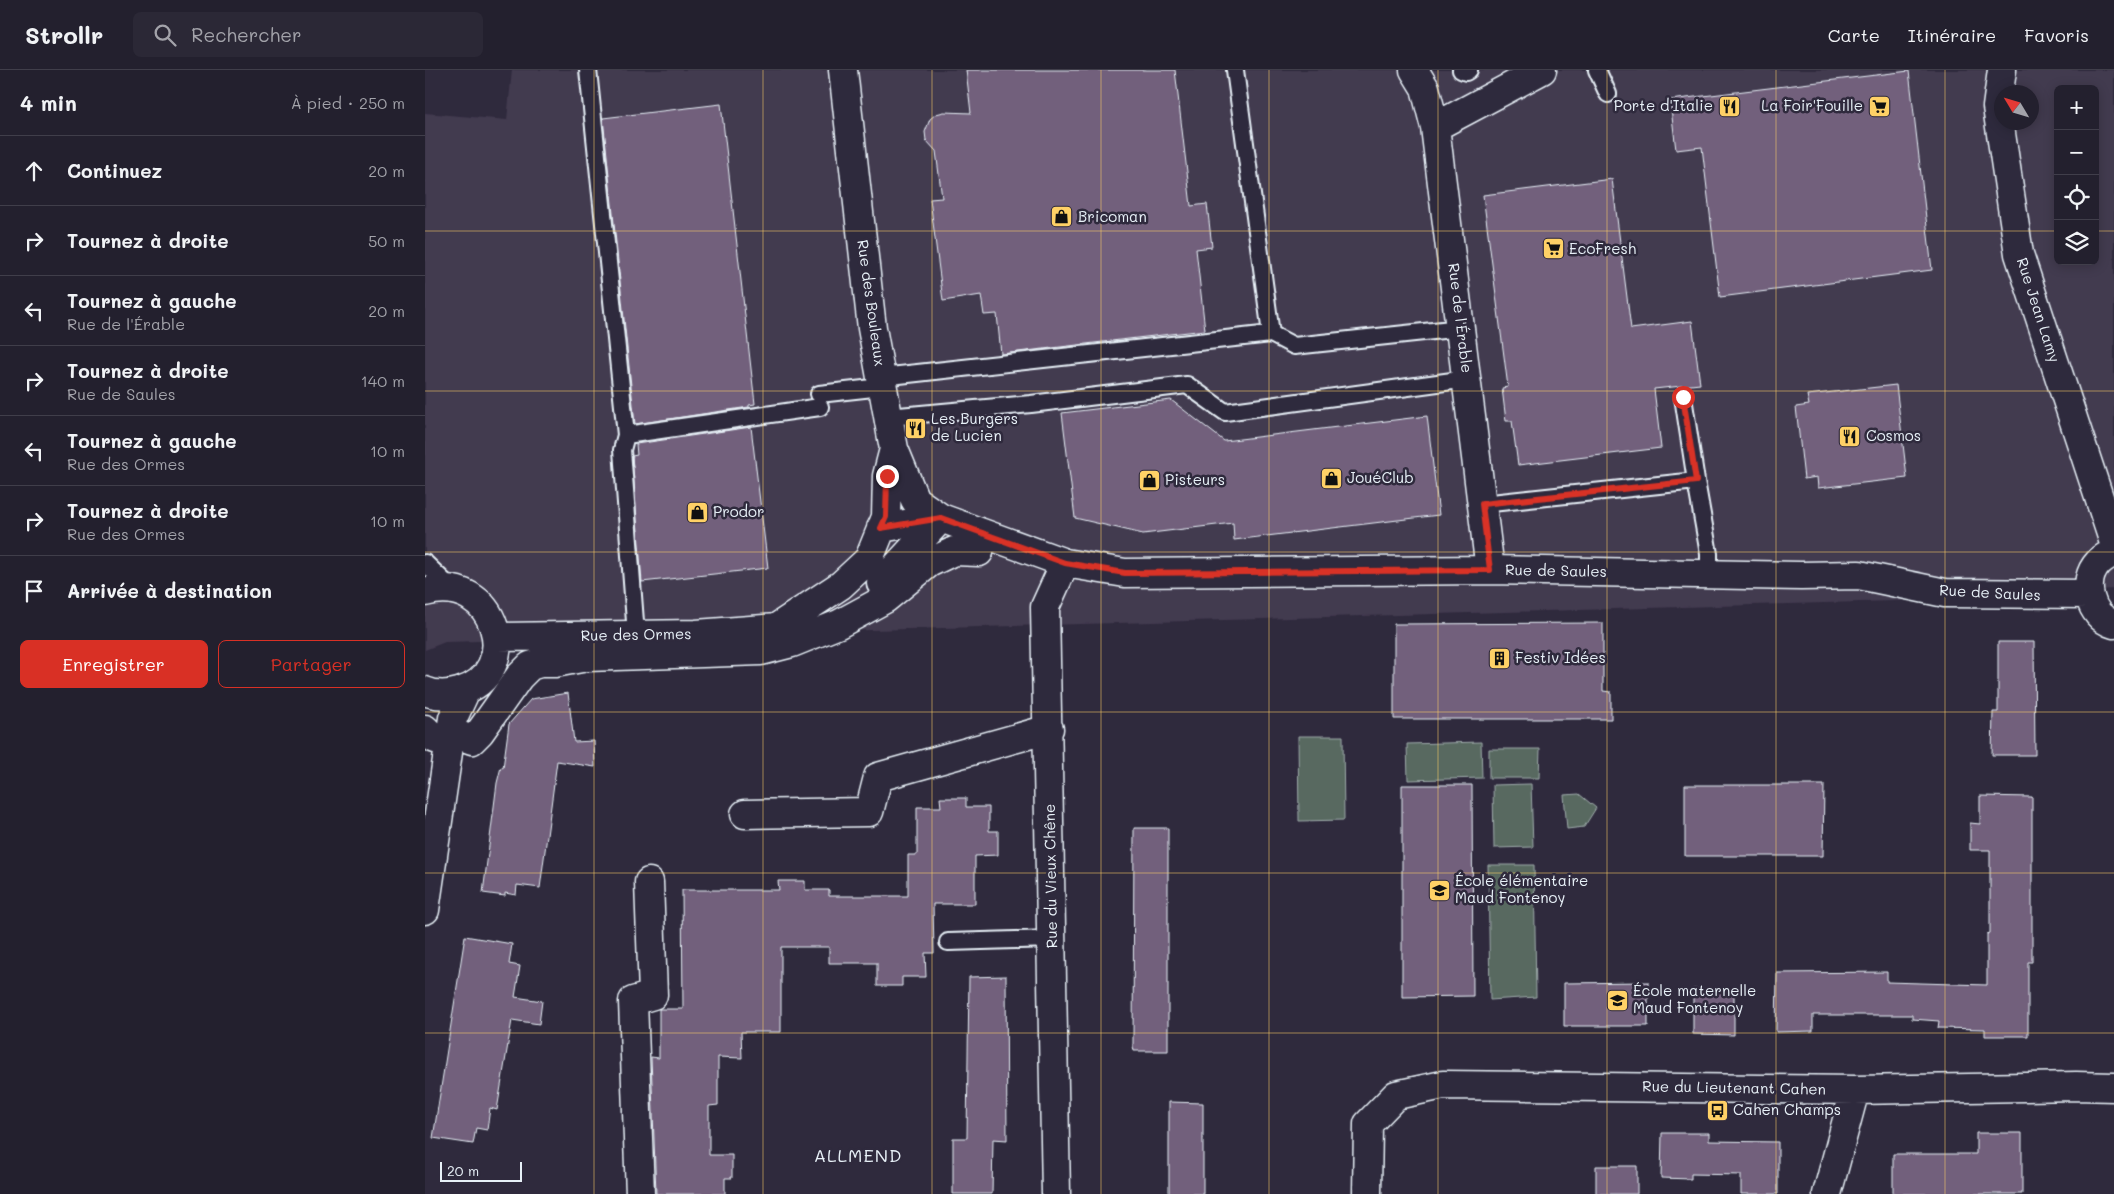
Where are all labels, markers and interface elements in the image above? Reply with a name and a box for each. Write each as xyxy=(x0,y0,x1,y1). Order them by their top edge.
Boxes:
search box xyxy=(133,12,483,57)
text: Strollr xyxy=(25,19,103,50)
icon: search xyxy=(151,21,179,49)
text: Rechercher xyxy=(191,22,302,47)
text: Carte xyxy=(1828,23,1880,47)
text: Itinéraire xyxy=(1908,23,1996,47)
text: Favoris xyxy=(2024,23,2089,47)
north arrow xyxy=(1994,85,2039,130)
map controls xyxy=(2054,85,2099,265)
button: + xyxy=(2054,85,2099,130)
text: 4 min xyxy=(20,89,77,116)
text: À pied · 250 m xyxy=(291,92,405,113)
restaurant icon: Porte d'Italie xyxy=(1717,94,1741,118)
supermarket icon: La Foir'Fouille xyxy=(1867,94,1891,118)
place label: Porte d'Italie xyxy=(1614,95,1713,115)
place label: La Foir'Fouille xyxy=(1761,95,1863,115)
button: − xyxy=(2054,130,2099,175)
icon: ahead xyxy=(20,157,48,185)
text: Continuez xyxy=(67,158,162,183)
text: 20 m xyxy=(368,160,405,181)
button: locate xyxy=(2054,175,2099,220)
shop icon: Bricoman xyxy=(1050,205,1074,229)
place label: Bricoman xyxy=(1078,206,1147,226)
button: layers xyxy=(2054,220,2099,265)
icon: right xyxy=(20,227,48,255)
text: Tournez à droite xyxy=(67,228,229,253)
text: 50 m xyxy=(368,230,405,251)
supermarket icon: EcoFresh xyxy=(1541,237,1565,261)
street label: Rue des Bouleaux xyxy=(853,238,891,368)
place label: EcoFresh xyxy=(1569,238,1636,258)
street label: Rue Jean Lamy xyxy=(2013,255,2065,365)
street label: Rue de l'Érable xyxy=(1444,262,1478,374)
text: Tournez à gauche xyxy=(67,288,236,313)
icon: left xyxy=(20,297,48,325)
text: 20 m xyxy=(368,300,405,321)
text: Rue de l'Érable xyxy=(67,313,185,334)
text: Tournez à droite xyxy=(67,358,229,383)
icon: right xyxy=(20,367,48,395)
text: 140 m xyxy=(361,370,405,391)
text: Rue de Saules xyxy=(67,383,176,404)
route start xyxy=(1672,386,1695,409)
place label: Les Burgers de Lucien xyxy=(931,408,1018,445)
restaurant icon: Les Burgers de Lucien xyxy=(903,416,927,440)
restaurant icon: Cosmos xyxy=(1838,424,1862,448)
place label: Cosmos xyxy=(1866,425,1921,445)
text: Tournez à gauche xyxy=(67,428,236,453)
icon: left xyxy=(20,437,48,465)
text: 10 m xyxy=(370,440,405,461)
text: Rue des Ormes xyxy=(67,453,185,474)
route end xyxy=(876,465,899,488)
shop icon: JouéClub xyxy=(1319,466,1343,490)
place label: JouéClub xyxy=(1347,467,1414,487)
shop icon: Pisteurs xyxy=(1137,468,1161,492)
place label: Pisteurs xyxy=(1165,469,1225,489)
text: Tournez à droite xyxy=(67,498,229,523)
shop icon: Prodor xyxy=(685,500,709,524)
place label: Prodor xyxy=(713,501,765,521)
icon: right xyxy=(20,507,48,535)
text: 10 m xyxy=(370,510,405,531)
text: Rue des Ormes xyxy=(67,523,185,544)
street label: Rue de Saules xyxy=(1505,559,1607,581)
icon: arrive xyxy=(20,577,48,605)
text: Arrivée à destination xyxy=(67,578,272,603)
street label: Rue de Saules xyxy=(1939,579,2041,605)
street label: Rue des Ormes xyxy=(580,623,692,645)
button: Enregistrer xyxy=(20,640,208,688)
button: Partager xyxy=(218,640,405,688)
building icon: Festiv Idées xyxy=(1487,646,1511,670)
place label: Festiv Idées xyxy=(1515,647,1606,667)
street label: Rue du Vieux Chêne xyxy=(1039,804,1061,949)
place label: École élémentaire Maud Fontenoy xyxy=(1455,870,1588,907)
school or university icon: École élémentaire Maud Fontenoy xyxy=(1427,878,1451,902)
place label: École maternelle Maud Fontenoy xyxy=(1633,980,1756,1017)
school or university icon: École maternelle Maud Fontenoy xyxy=(1605,988,1629,1012)
street label: Rue du Lieutenant Cahen xyxy=(1642,1075,1826,1099)
bus stop icon: Cahen Champs xyxy=(1705,1098,1729,1122)
place label: Cahen Champs xyxy=(1733,1099,1841,1119)
district label: ALLMEND xyxy=(814,1143,902,1167)
scale bar xyxy=(440,1159,523,1182)
text: 20 m xyxy=(447,1161,479,1180)

